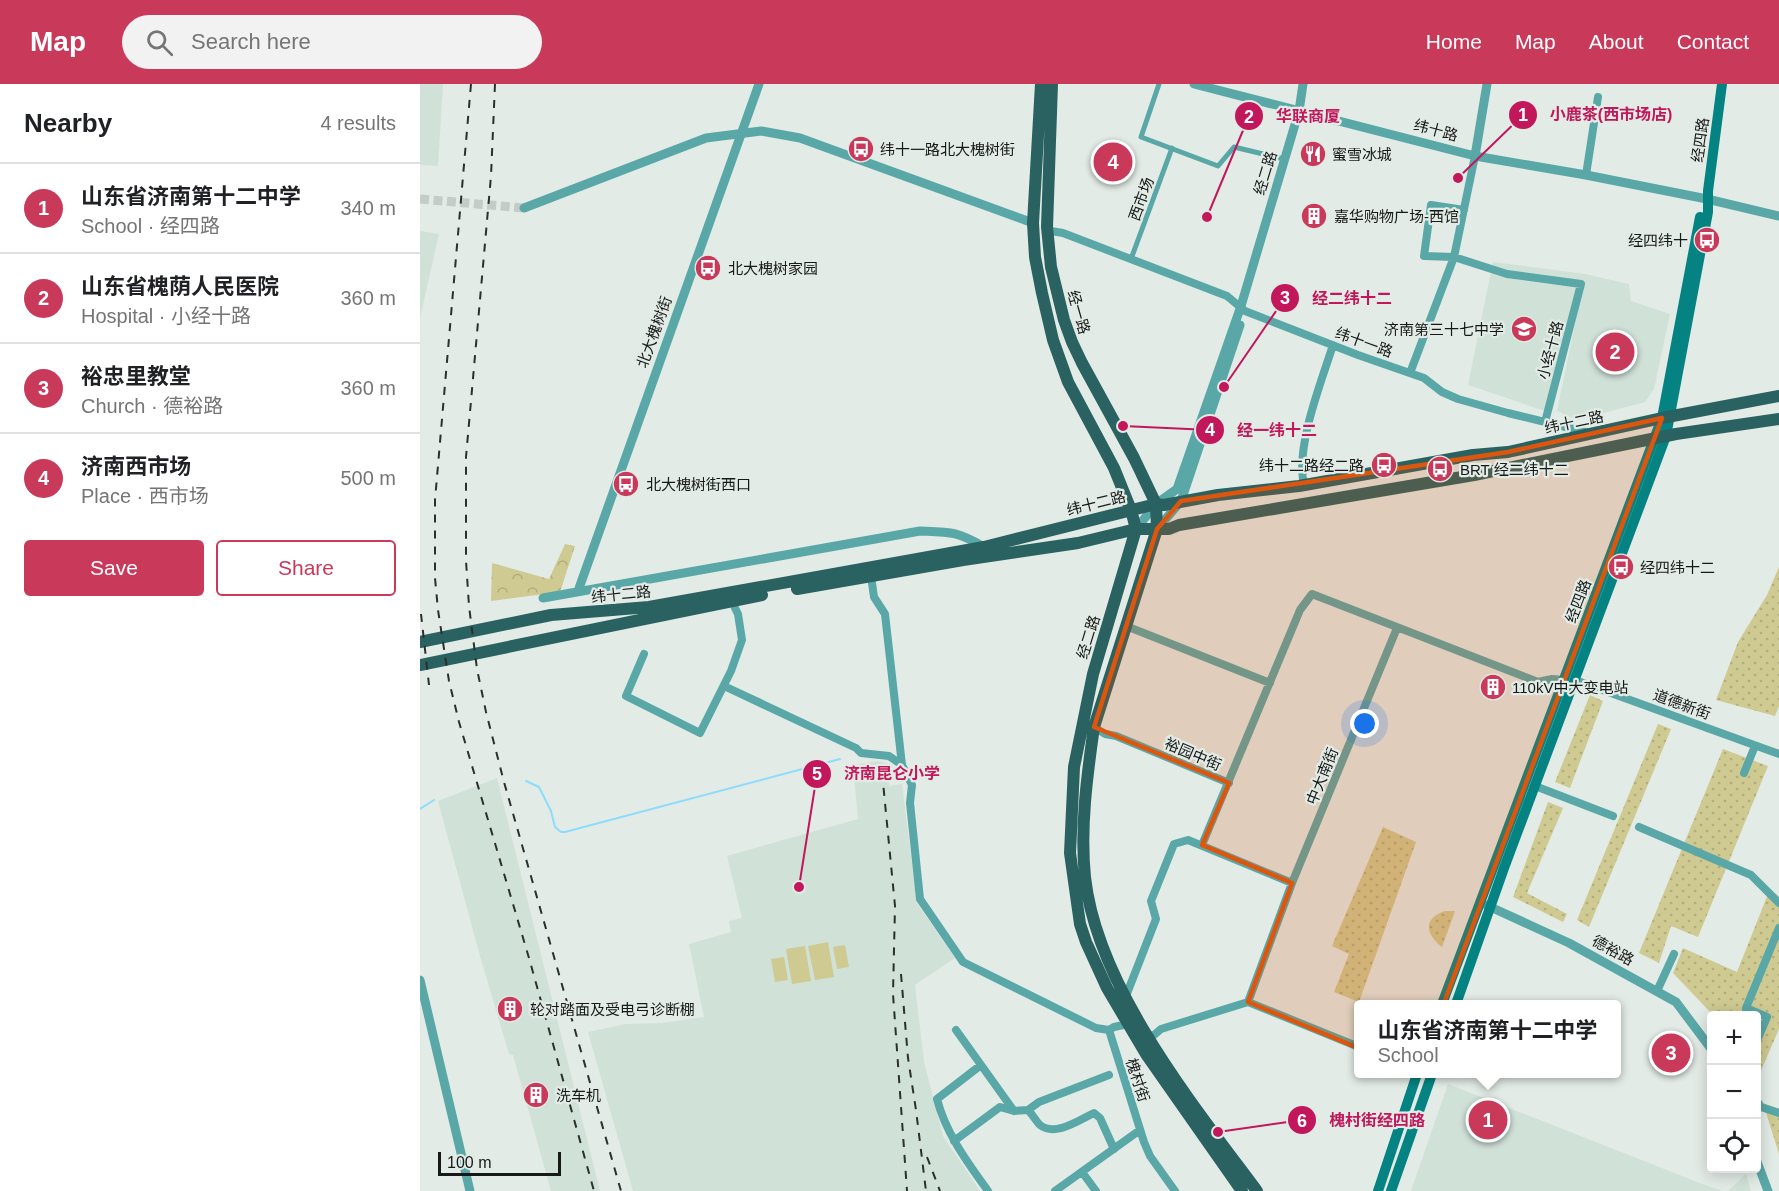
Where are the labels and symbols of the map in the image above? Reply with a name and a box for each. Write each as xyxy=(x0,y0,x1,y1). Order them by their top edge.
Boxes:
callout: 小鹿茶(西市场店) xyxy=(1508,98,1685,132)
callout: 华联商厦 xyxy=(1234,99,1352,133)
text: 1 xyxy=(1518,105,1528,125)
text: 小鹿茶(西市场店) xyxy=(1550,106,1672,123)
text: 2 xyxy=(1244,107,1254,127)
text: 华联商厦 xyxy=(1276,107,1340,125)
street label: 纬十路 xyxy=(1412,116,1460,144)
street label: 经四路 xyxy=(1688,117,1712,163)
bus stop icon: 纬十一路北大槐树街 xyxy=(846,134,876,164)
restaurant icon: 蜜雪冰城 xyxy=(1298,139,1328,169)
pin: 4 xyxy=(1094,140,1132,184)
place label: 纬十一路北大槐树街 xyxy=(880,141,1015,158)
place label: 蜜雪冰城 xyxy=(1332,146,1392,163)
street label: 经二路 xyxy=(1250,149,1280,197)
street label: 西市场 xyxy=(1125,175,1157,223)
building icon: 嘉华购物广场-西馆 xyxy=(1299,201,1329,231)
place label: 嘉华购物广场-西馆 xyxy=(1334,208,1459,225)
bus stop icon: 经四纬十 xyxy=(1692,225,1722,255)
place label: 经四纬十 xyxy=(1628,232,1688,249)
bus stop icon: 北大槐树家园 xyxy=(693,253,723,283)
place label: 北大槐树家园 xyxy=(728,260,818,277)
callout: 经二纬十二 xyxy=(1270,281,1404,315)
street label: 经一路 xyxy=(1065,288,1093,336)
text: 3 xyxy=(1280,288,1290,308)
text: 经二纬十二 xyxy=(1312,289,1392,307)
street label: 北大槐树街 xyxy=(633,294,675,370)
school or university icon: 济南第三十七中学 xyxy=(1509,314,1539,344)
street label: 小经十路 xyxy=(1534,319,1566,381)
place label: 济南第三十七中学 xyxy=(1384,321,1504,338)
street label: 纬十一路 xyxy=(1333,324,1395,360)
pin: 2 xyxy=(1596,330,1634,374)
street label: 纬十二路 xyxy=(1543,407,1605,437)
callout: 经一纬十二 xyxy=(1195,413,1329,447)
text: 4 xyxy=(1205,420,1215,440)
text: 经一纬十二 xyxy=(1237,421,1317,439)
bus stop icon: 纬十二路经二路 xyxy=(1369,450,1399,480)
bus stop icon: BRT 经二纬十二 xyxy=(1425,454,1455,484)
place label: 纬十二路经二路 xyxy=(1259,457,1364,474)
place label: BRT 经二纬十二 xyxy=(1460,461,1569,478)
bus stop icon: 北大槐树街西口 xyxy=(611,469,641,499)
place label: 北大槐树街西口 xyxy=(646,476,751,493)
street label: 纬十二路 xyxy=(1065,487,1127,519)
bus stop icon: 经四纬十二 xyxy=(1606,552,1636,582)
place label: 经四纬十二 xyxy=(1640,559,1715,576)
street label: 经四路 xyxy=(1562,577,1594,625)
street label: 纬十二路 xyxy=(590,582,652,606)
street label: 经二路 xyxy=(1073,613,1103,661)
building icon: 110kV中大变电站 xyxy=(1478,672,1508,702)
place label: 110kV中大变电站 xyxy=(1512,679,1628,696)
street label: 道德新街 xyxy=(1651,686,1713,722)
your location xyxy=(1350,709,1379,738)
street label: 裕园中街 xyxy=(1162,734,1224,774)
street label: 中大南街 xyxy=(1303,745,1341,807)
callout: 济南昆仑小学 xyxy=(802,757,952,791)
text: 5 xyxy=(812,764,822,784)
text: 济南昆仑小学 xyxy=(844,765,940,782)
street label: 德裕路 xyxy=(1589,932,1637,968)
building icon: 轮对踏面及受电弓诊断棚 xyxy=(495,994,525,1024)
place label: 轮对踏面及受电弓诊断棚 xyxy=(530,1001,695,1018)
pin: 3 xyxy=(1652,1030,1690,1076)
street label: 槐村街 xyxy=(1123,1056,1153,1104)
building icon: 洗车机 xyxy=(521,1080,551,1110)
place label: 洗车机 xyxy=(556,1087,601,1104)
pin: 1 xyxy=(1468,1098,1508,1142)
callout: 槐村街经四路 xyxy=(1287,1103,1437,1137)
text: 6 xyxy=(1297,1111,1307,1131)
text: 槐村街经四路 xyxy=(1329,1111,1425,1129)
scale bar xyxy=(438,1149,561,1176)

